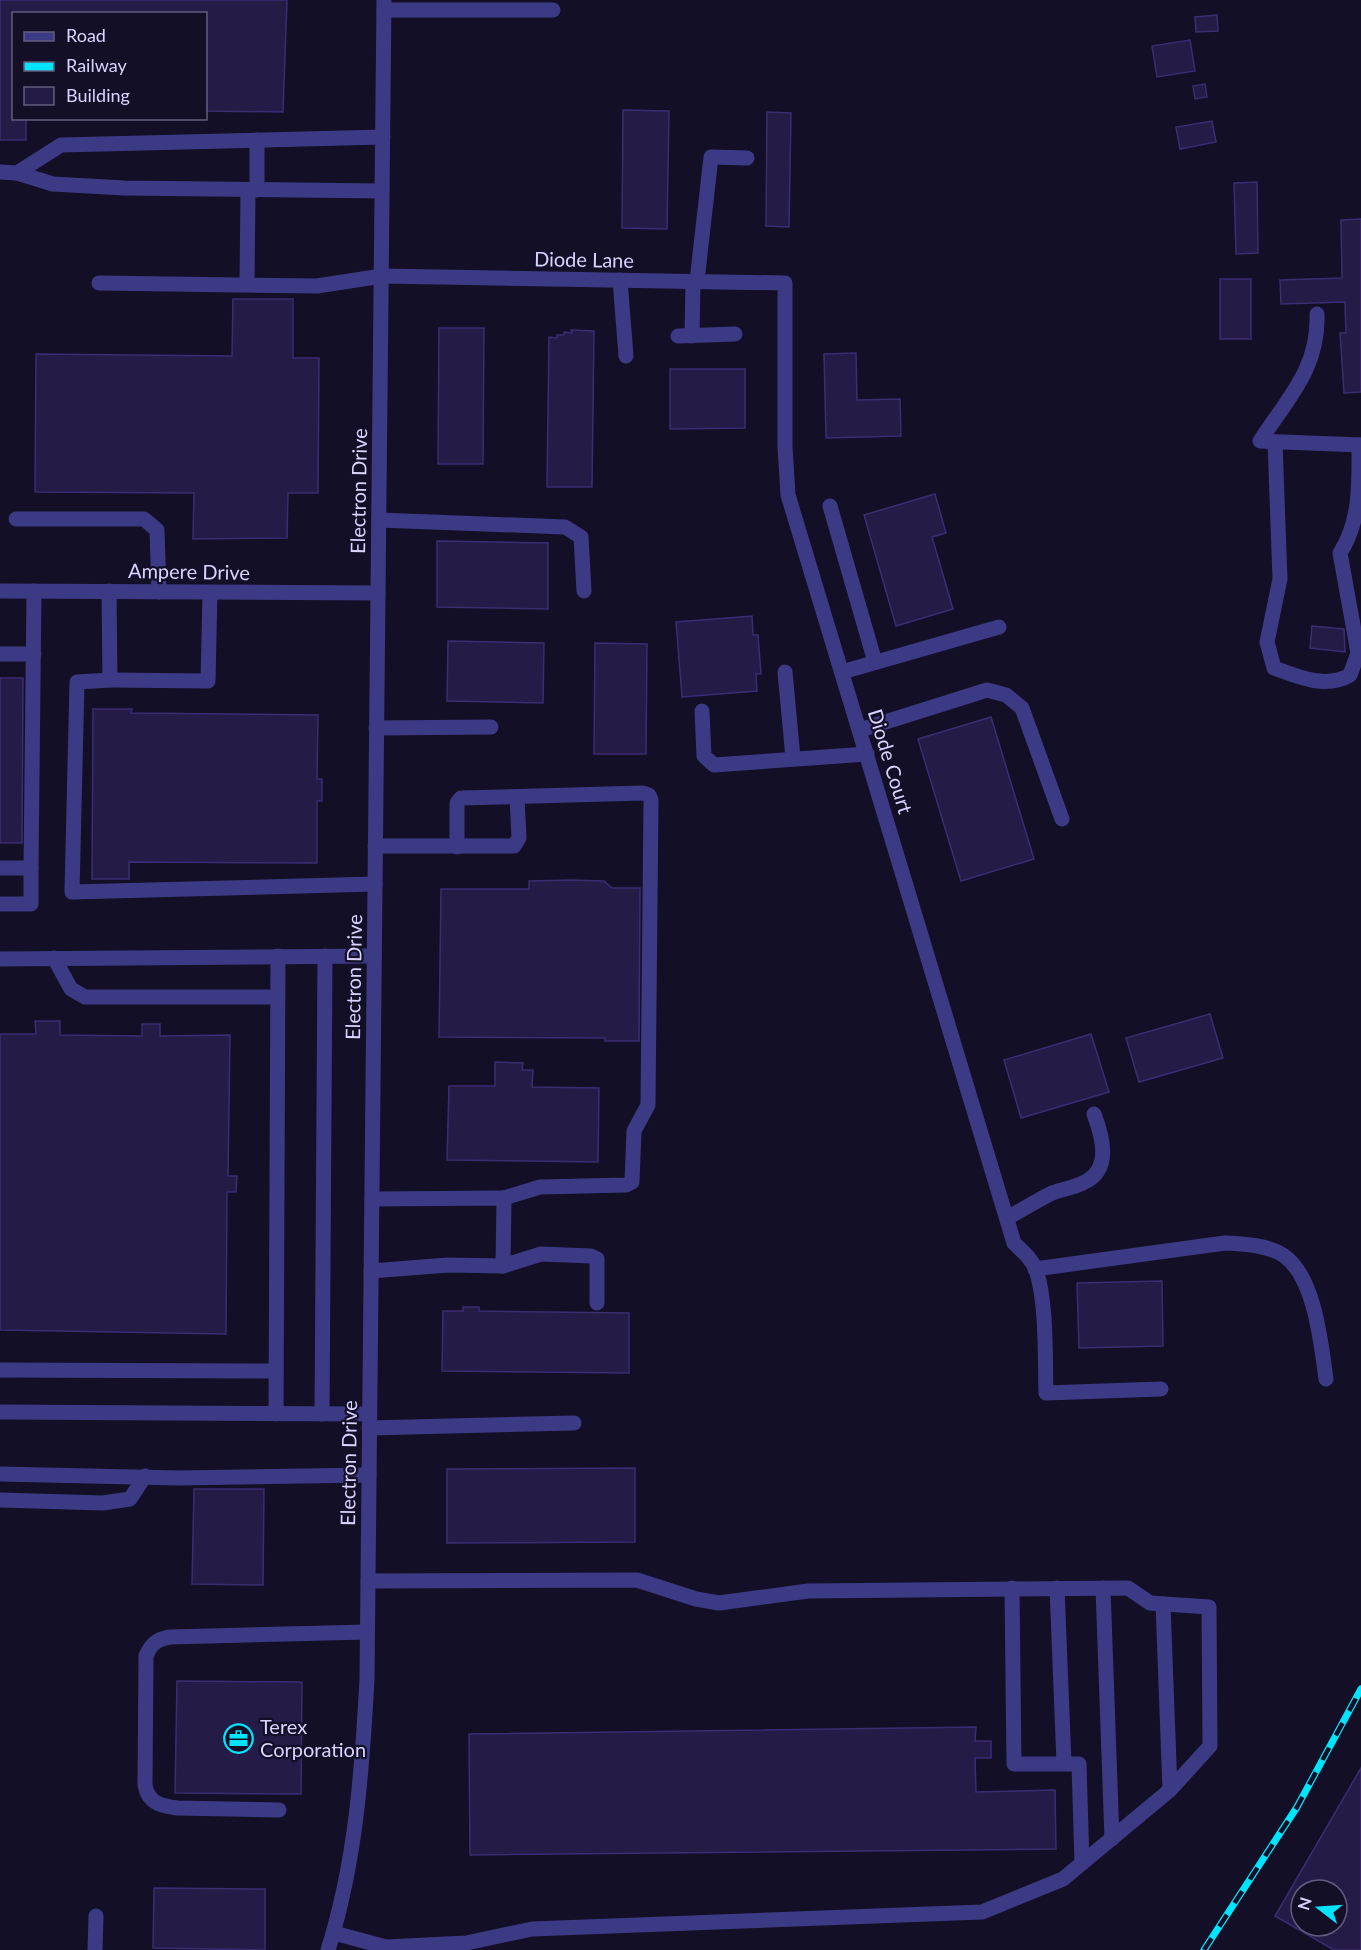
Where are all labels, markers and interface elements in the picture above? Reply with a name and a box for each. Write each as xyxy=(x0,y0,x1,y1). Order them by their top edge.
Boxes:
legend xyxy=(12,12,207,120)
text: Road xyxy=(66,24,106,46)
text: Railway xyxy=(66,54,127,76)
text: Building xyxy=(66,84,130,106)
street label: Diode Lane xyxy=(534,246,634,272)
street label: Electron Drive xyxy=(345,428,371,554)
street label: Ampere Drive xyxy=(128,558,250,584)
street label: Diode Court xyxy=(864,706,918,816)
street label: Electron Drive xyxy=(340,914,366,1040)
street label: Electron Drive xyxy=(335,1400,361,1526)
place label: Terex Corporation xyxy=(260,1714,366,1761)
office icon: Terex Corporation xyxy=(223,1722,255,1754)
north arrow xyxy=(1289,1878,1349,1938)
text: N xyxy=(1293,1895,1315,1912)

